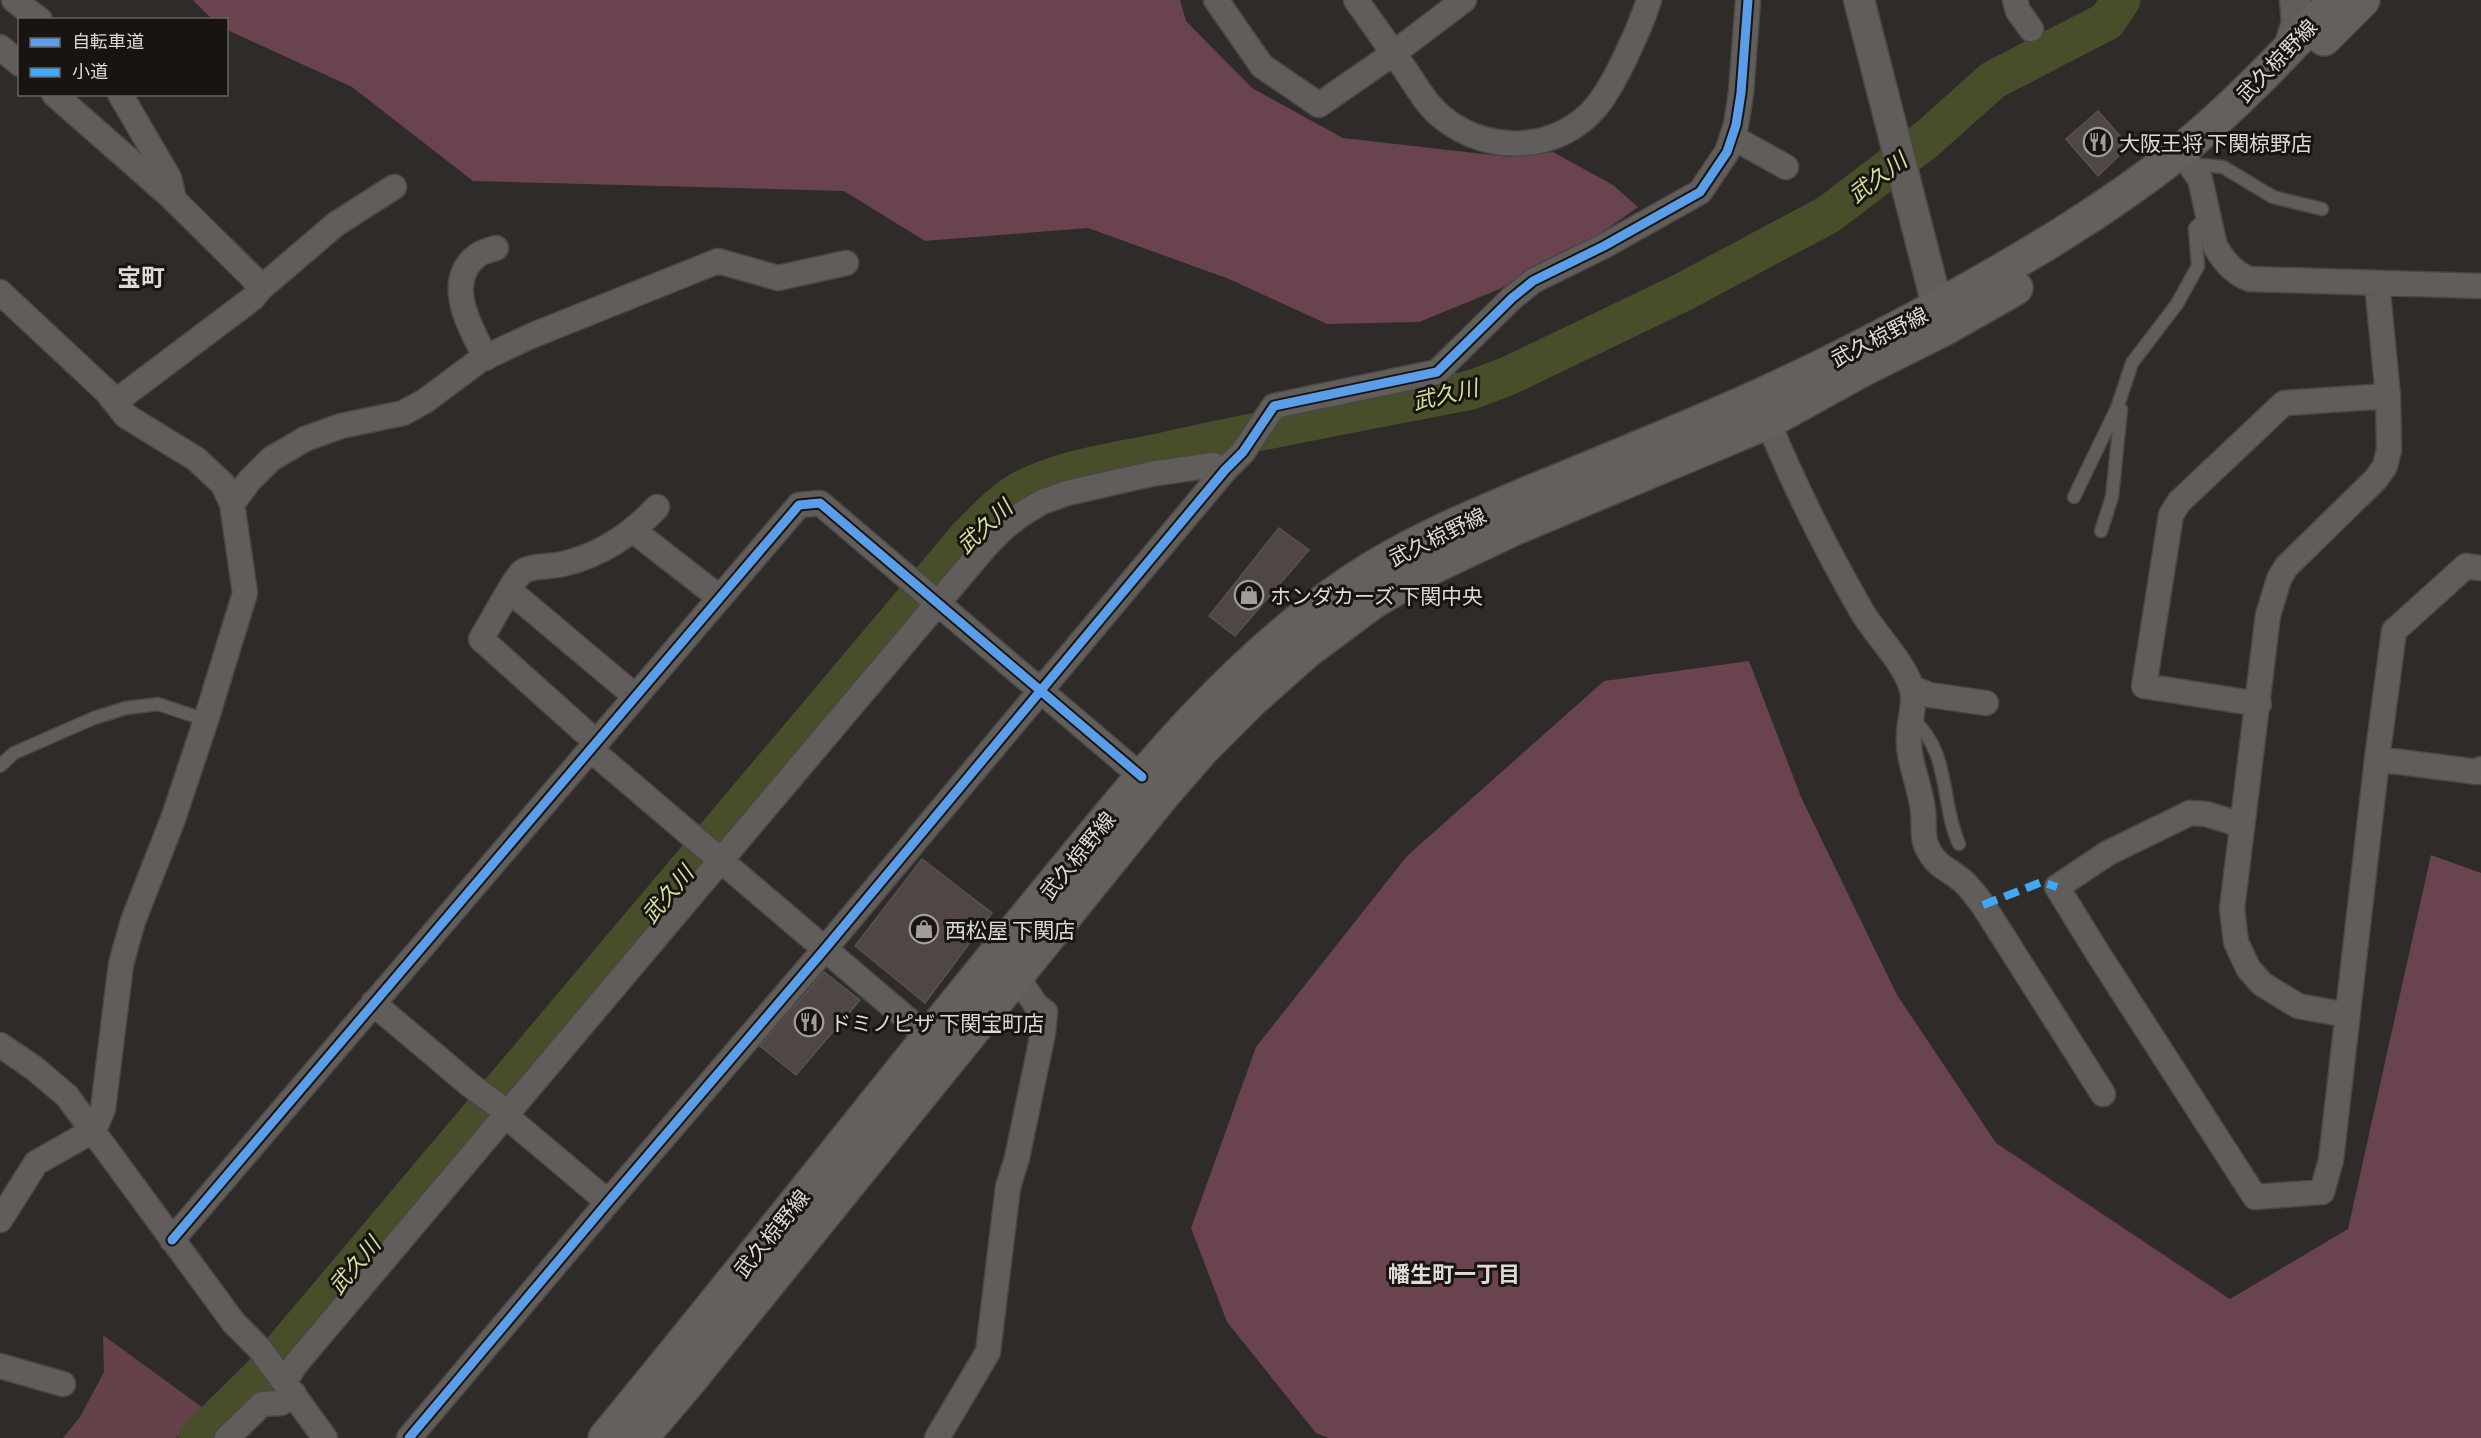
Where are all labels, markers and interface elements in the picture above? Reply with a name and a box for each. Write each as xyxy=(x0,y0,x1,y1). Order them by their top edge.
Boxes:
street label: 武久椋野線 xyxy=(2231,14,2321,106)
legend xyxy=(18,18,228,96)
text: 自転車道 xyxy=(72,30,144,52)
text: 小道 xyxy=(72,60,108,82)
restaurant icon: 大阪王将 下関椋野店 xyxy=(2082,126,2114,158)
place label: 大阪王将 下関椋野店 xyxy=(2119,130,2312,155)
water label: 武久川 xyxy=(1843,145,1913,208)
district label: 宝町 xyxy=(117,262,165,291)
street label: 武久椋野線 xyxy=(1827,301,1931,371)
water label: 武久川 xyxy=(1410,373,1482,415)
water label: 武久川 xyxy=(951,492,1019,558)
street label: 武久椋野線 xyxy=(1384,502,1490,570)
shop icon: ホンダカーズ 下関中央 xyxy=(1233,579,1265,611)
place label: ホンダカーズ 下関中央 xyxy=(1270,583,1483,608)
street label: 武久椋野線 xyxy=(1034,806,1120,904)
water label: 武久川 xyxy=(635,859,700,928)
shop icon: 西松屋 下関店 xyxy=(908,913,940,945)
place label: 西松屋 下関店 xyxy=(945,917,1075,942)
restaurant icon: ドミノピザ 下関宝町店 xyxy=(793,1006,825,1038)
place label: ドミノピザ 下関宝町店 xyxy=(830,1010,1044,1035)
street label: 武久椋野線 xyxy=(728,1184,814,1282)
water label: 武久川 xyxy=(322,1230,387,1299)
district label: 幡生町一丁目 xyxy=(1388,1260,1520,1287)

